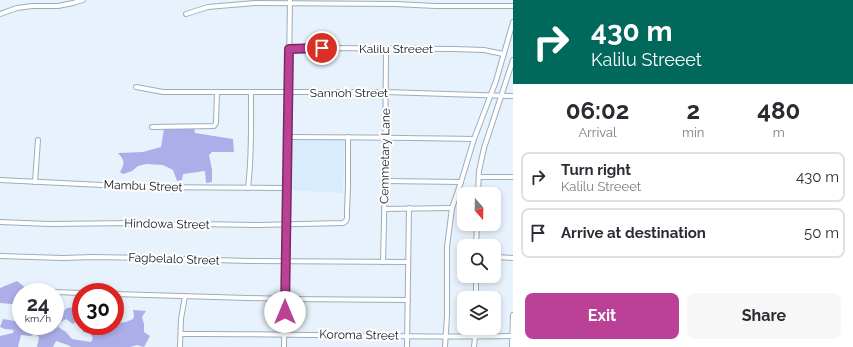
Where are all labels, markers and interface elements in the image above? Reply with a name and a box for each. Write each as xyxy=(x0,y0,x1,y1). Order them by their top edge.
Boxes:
text: 430 m xyxy=(591,15,673,48)
icon: right xyxy=(525,16,577,68)
pin xyxy=(305,31,339,65)
icon: arrive xyxy=(311,37,333,59)
street label: Kalilu Streeet xyxy=(359,42,433,56)
text: Kalilu Streeet xyxy=(591,49,702,70)
street label: Sannoh Street xyxy=(310,86,388,100)
text: 06:02 xyxy=(566,96,629,125)
text: 2 xyxy=(686,96,700,125)
text: 480 xyxy=(757,96,800,125)
street label: Cemmetary Lane xyxy=(377,108,393,204)
text: Arrival xyxy=(578,125,617,140)
text: min xyxy=(682,125,704,140)
text: m xyxy=(773,125,785,140)
text: Turn right xyxy=(561,161,631,179)
icon: right xyxy=(527,166,549,188)
text: 430 m xyxy=(796,168,839,186)
street label: Mambu Street xyxy=(103,178,183,194)
text: Kalilu Streeet xyxy=(561,179,641,194)
north arrow xyxy=(457,187,501,231)
map controls xyxy=(457,187,501,335)
street label: Hindowa Street xyxy=(124,216,210,232)
icon: arrive xyxy=(527,222,549,244)
text: Arrive at destination xyxy=(561,224,706,242)
text: 50 m xyxy=(804,224,839,242)
button: search xyxy=(457,239,501,283)
street label: Fagbelalo Street xyxy=(128,250,220,268)
speed limit sign: 30 xyxy=(72,283,124,335)
position arrow xyxy=(264,291,306,333)
button: layers xyxy=(457,291,501,335)
text: 24 xyxy=(27,292,49,316)
button: Exit xyxy=(525,293,679,339)
button: Share xyxy=(687,293,841,339)
text: km/h xyxy=(25,313,51,324)
street label: Koroma Street xyxy=(319,327,399,343)

